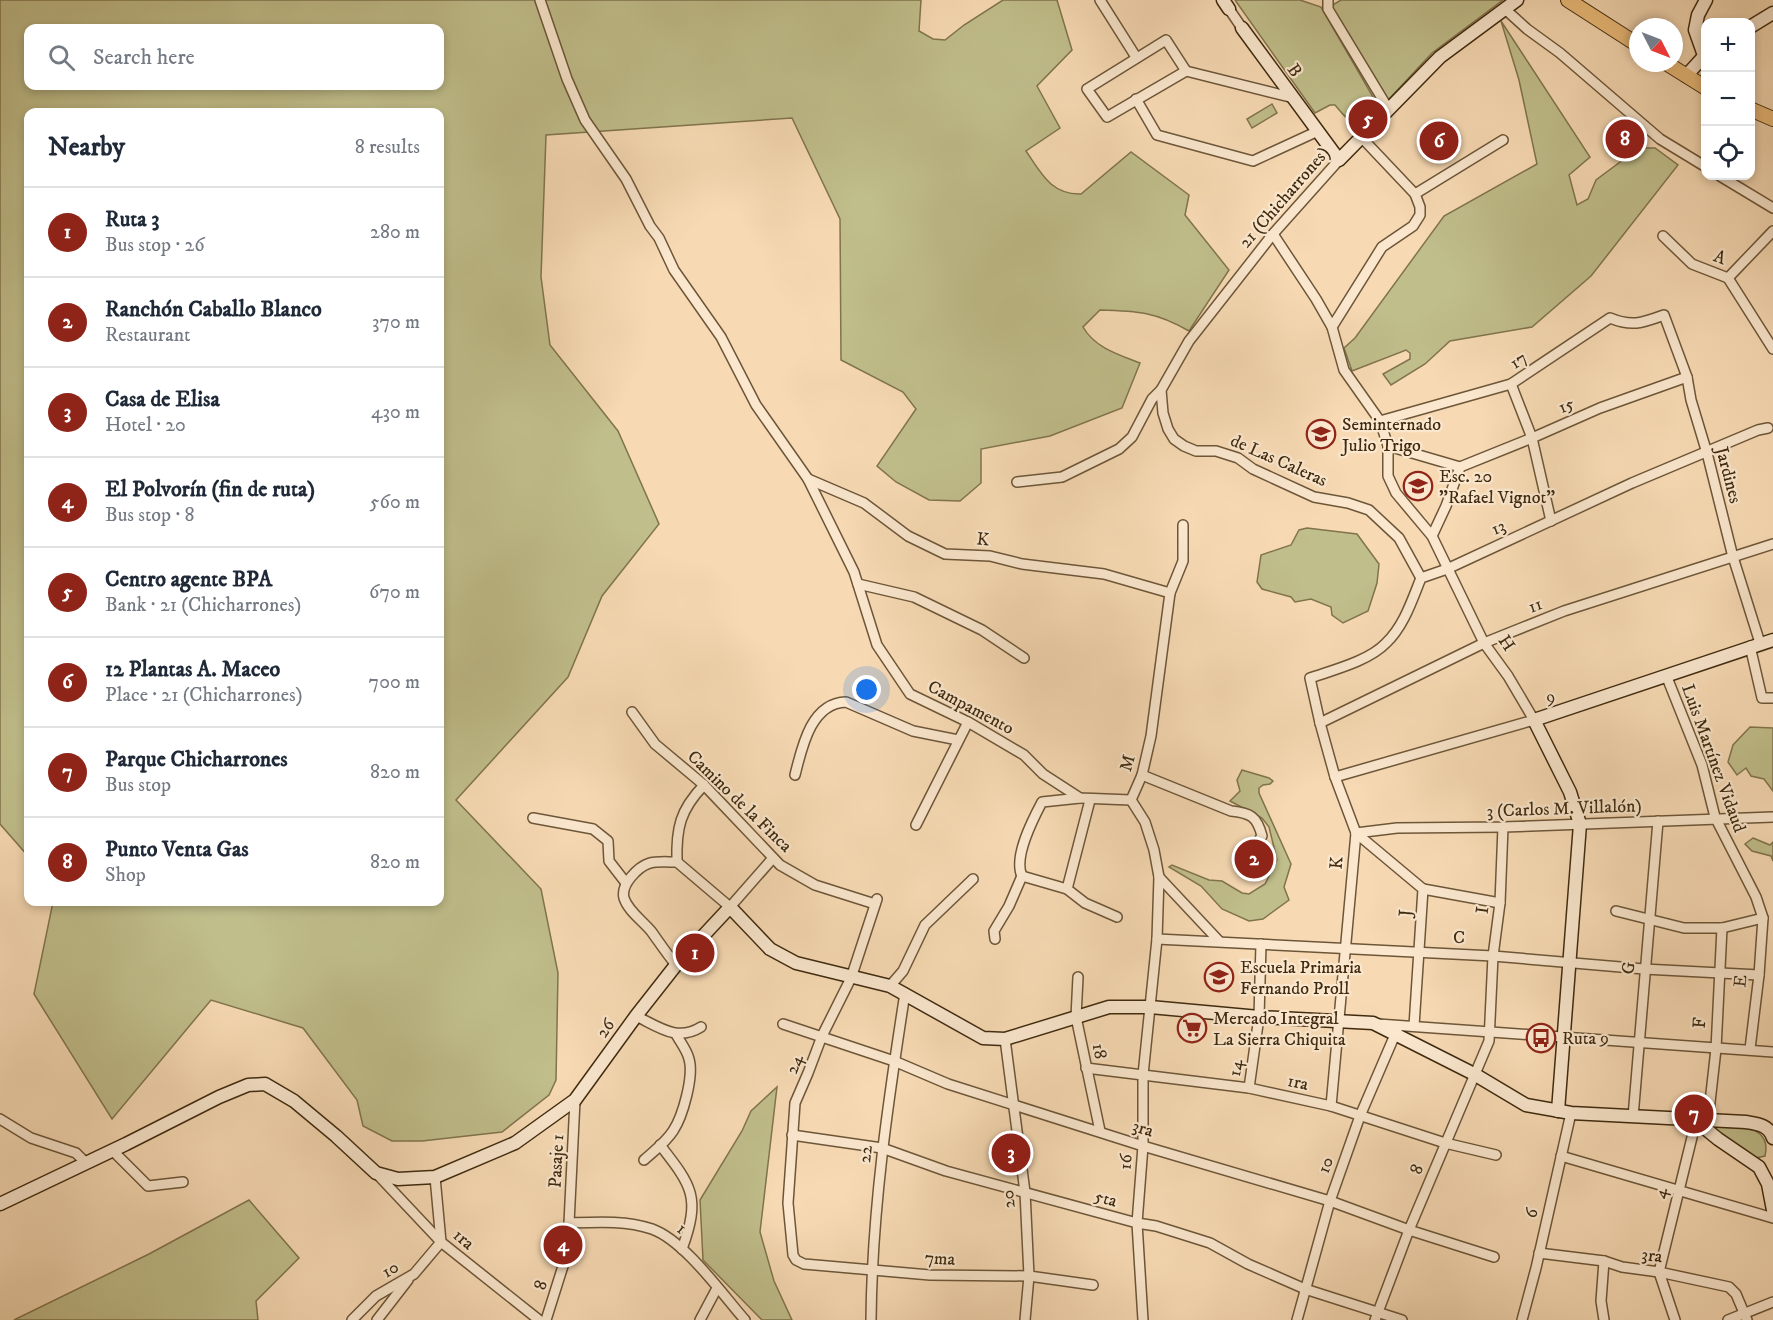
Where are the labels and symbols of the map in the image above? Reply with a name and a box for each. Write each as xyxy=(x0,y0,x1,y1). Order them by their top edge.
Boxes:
north arrow xyxy=(1629,18,1683,72)
street label: B xyxy=(1282,60,1306,82)
pin: 5 xyxy=(1348,96,1388,142)
pin: 8 xyxy=(1606,116,1644,162)
pin: 6 xyxy=(1420,118,1458,164)
street label: 21 (Chicharrones) xyxy=(1235,142,1335,253)
street label: A xyxy=(1710,246,1729,270)
street label: 17 xyxy=(1506,347,1531,374)
street label: 15 xyxy=(1555,393,1578,419)
place label: Seminternado Julio Trigo xyxy=(1340,414,1441,457)
school or university icon: Seminternado Julio Trigo xyxy=(1305,418,1337,450)
street label: de Las Caleras xyxy=(1227,430,1330,492)
street label: Jardines xyxy=(1709,443,1746,506)
place label: Esc. 20 "Rafael Vignot" xyxy=(1439,466,1555,509)
school or university icon: Esc. 20 "Rafael Vignot" xyxy=(1402,470,1434,502)
street label: 13 xyxy=(1488,515,1509,541)
street label: K xyxy=(975,528,991,552)
street label: 11 xyxy=(1525,593,1545,619)
street label: H xyxy=(1493,631,1520,656)
your location xyxy=(852,675,881,704)
street label: Campamento xyxy=(924,676,1018,740)
street label: Luis Martínez Vidaud xyxy=(1676,681,1750,835)
street label: 9 xyxy=(1542,685,1558,709)
street label: Camino de la Finca xyxy=(682,746,797,858)
street label: M xyxy=(1115,752,1141,774)
street label: 3 (Carlos M. Villalón) xyxy=(1486,795,1642,823)
pin: 2 xyxy=(1234,836,1274,882)
street label: K xyxy=(1325,855,1349,870)
street label: I xyxy=(1472,905,1494,915)
street label: J xyxy=(1395,909,1417,919)
street label: C xyxy=(1452,927,1466,949)
pin: 1 xyxy=(676,930,714,976)
place label: Escuela Primaria Fernando Proll xyxy=(1240,957,1362,1000)
street label: G xyxy=(1617,960,1641,975)
school or university icon: Escuela Primaria Fernando Proll xyxy=(1203,961,1235,993)
street label: E xyxy=(1729,973,1753,989)
place label: Mercado Integral La Sierra Chiquita xyxy=(1213,1008,1346,1051)
supermarket icon: Mercado Integral La Sierra Chiquita xyxy=(1176,1012,1208,1044)
street label: 26 xyxy=(592,1014,620,1042)
street label: F xyxy=(1689,1017,1711,1029)
bus stop icon: Ruta 9 xyxy=(1525,1022,1557,1054)
place label: Ruta 9 xyxy=(1562,1028,1609,1050)
street label: 18 xyxy=(1087,1041,1111,1061)
street label: 24 xyxy=(781,1051,809,1077)
street label: 14 xyxy=(1224,1058,1248,1078)
street label: 1ra xyxy=(1285,1070,1311,1096)
pin: 7 xyxy=(1674,1092,1714,1136)
street label: 3ra xyxy=(1129,1115,1156,1143)
pin: 3 xyxy=(992,1130,1030,1176)
street label: Pasaje 1 xyxy=(545,1134,569,1189)
street label: 22 xyxy=(854,1144,878,1164)
street label: 16 xyxy=(1114,1153,1138,1171)
street label: 10 xyxy=(1313,1154,1339,1177)
street label: 8 xyxy=(1405,1161,1429,1178)
street label: 5ta xyxy=(1092,1185,1120,1213)
street label: 4 xyxy=(1649,1185,1673,1201)
street label: 20 xyxy=(997,1189,1021,1209)
street label: 6 xyxy=(1520,1206,1544,1220)
street label: 1 xyxy=(672,1218,691,1240)
pin: 4 xyxy=(544,1222,582,1268)
street label: 1ra xyxy=(448,1225,479,1255)
street label: 3ra xyxy=(1640,1244,1664,1268)
street label: 7ma xyxy=(924,1247,956,1271)
street label: 10 xyxy=(378,1256,403,1283)
street label: 8 xyxy=(529,1278,553,1293)

